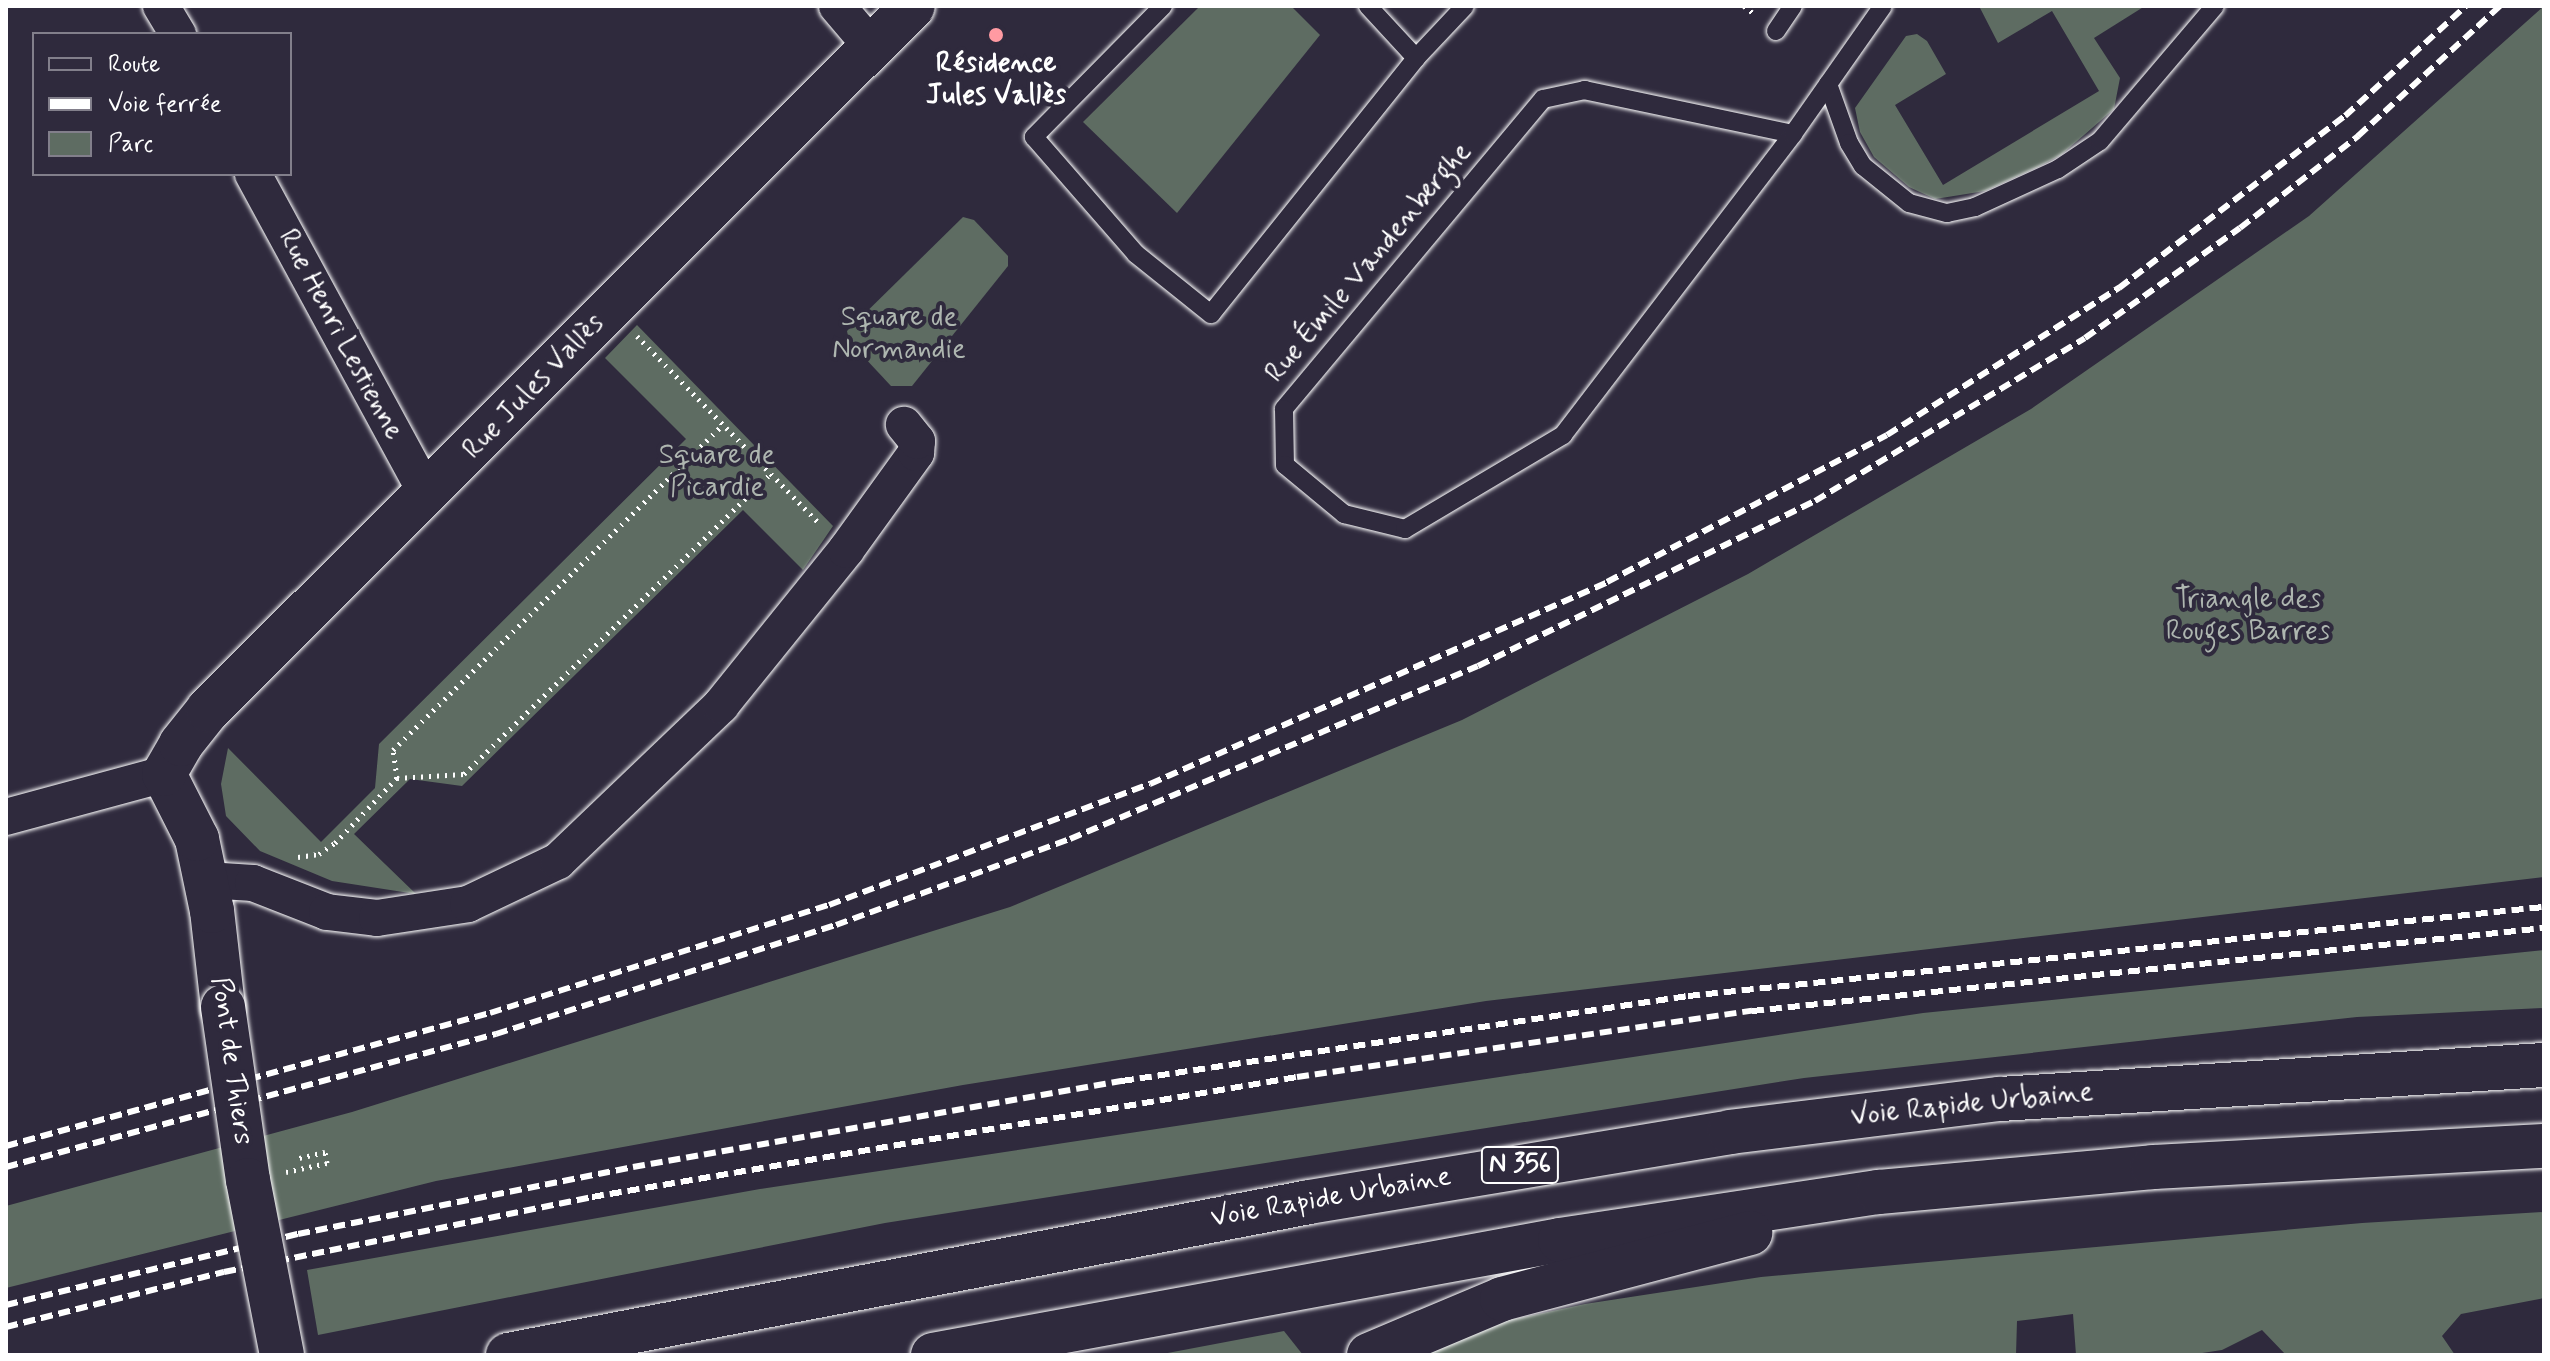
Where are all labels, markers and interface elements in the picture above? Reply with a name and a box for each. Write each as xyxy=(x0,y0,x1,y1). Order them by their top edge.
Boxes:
marker: Résidence Jules Vallès xyxy=(987,26,1005,44)
legend xyxy=(32,32,292,176)
place label: Résidence Jules Vallès xyxy=(928,47,1064,113)
text: Route xyxy=(108,49,160,80)
text: Voie ferrée xyxy=(108,89,222,120)
text: Parc xyxy=(108,129,153,160)
street label: Rue Émile Vandenberghe xyxy=(1263,141,1475,385)
street label: Rue Henri Lestienne xyxy=(270,223,410,447)
park label: Square de Normandie xyxy=(832,301,966,367)
street label: Rue Jules Vallès xyxy=(458,309,610,465)
park label: Square de Picardie xyxy=(659,439,775,505)
park label: Triangle des Rouges Barres xyxy=(2166,583,2330,649)
street label: Pont de Thiers xyxy=(203,975,259,1147)
street label: Voie Rapide Urbaine xyxy=(1849,1076,2095,1134)
road number: N 356 xyxy=(1480,1143,1560,1187)
street label: Voie Rapide Urbaine xyxy=(1208,1160,1454,1236)

